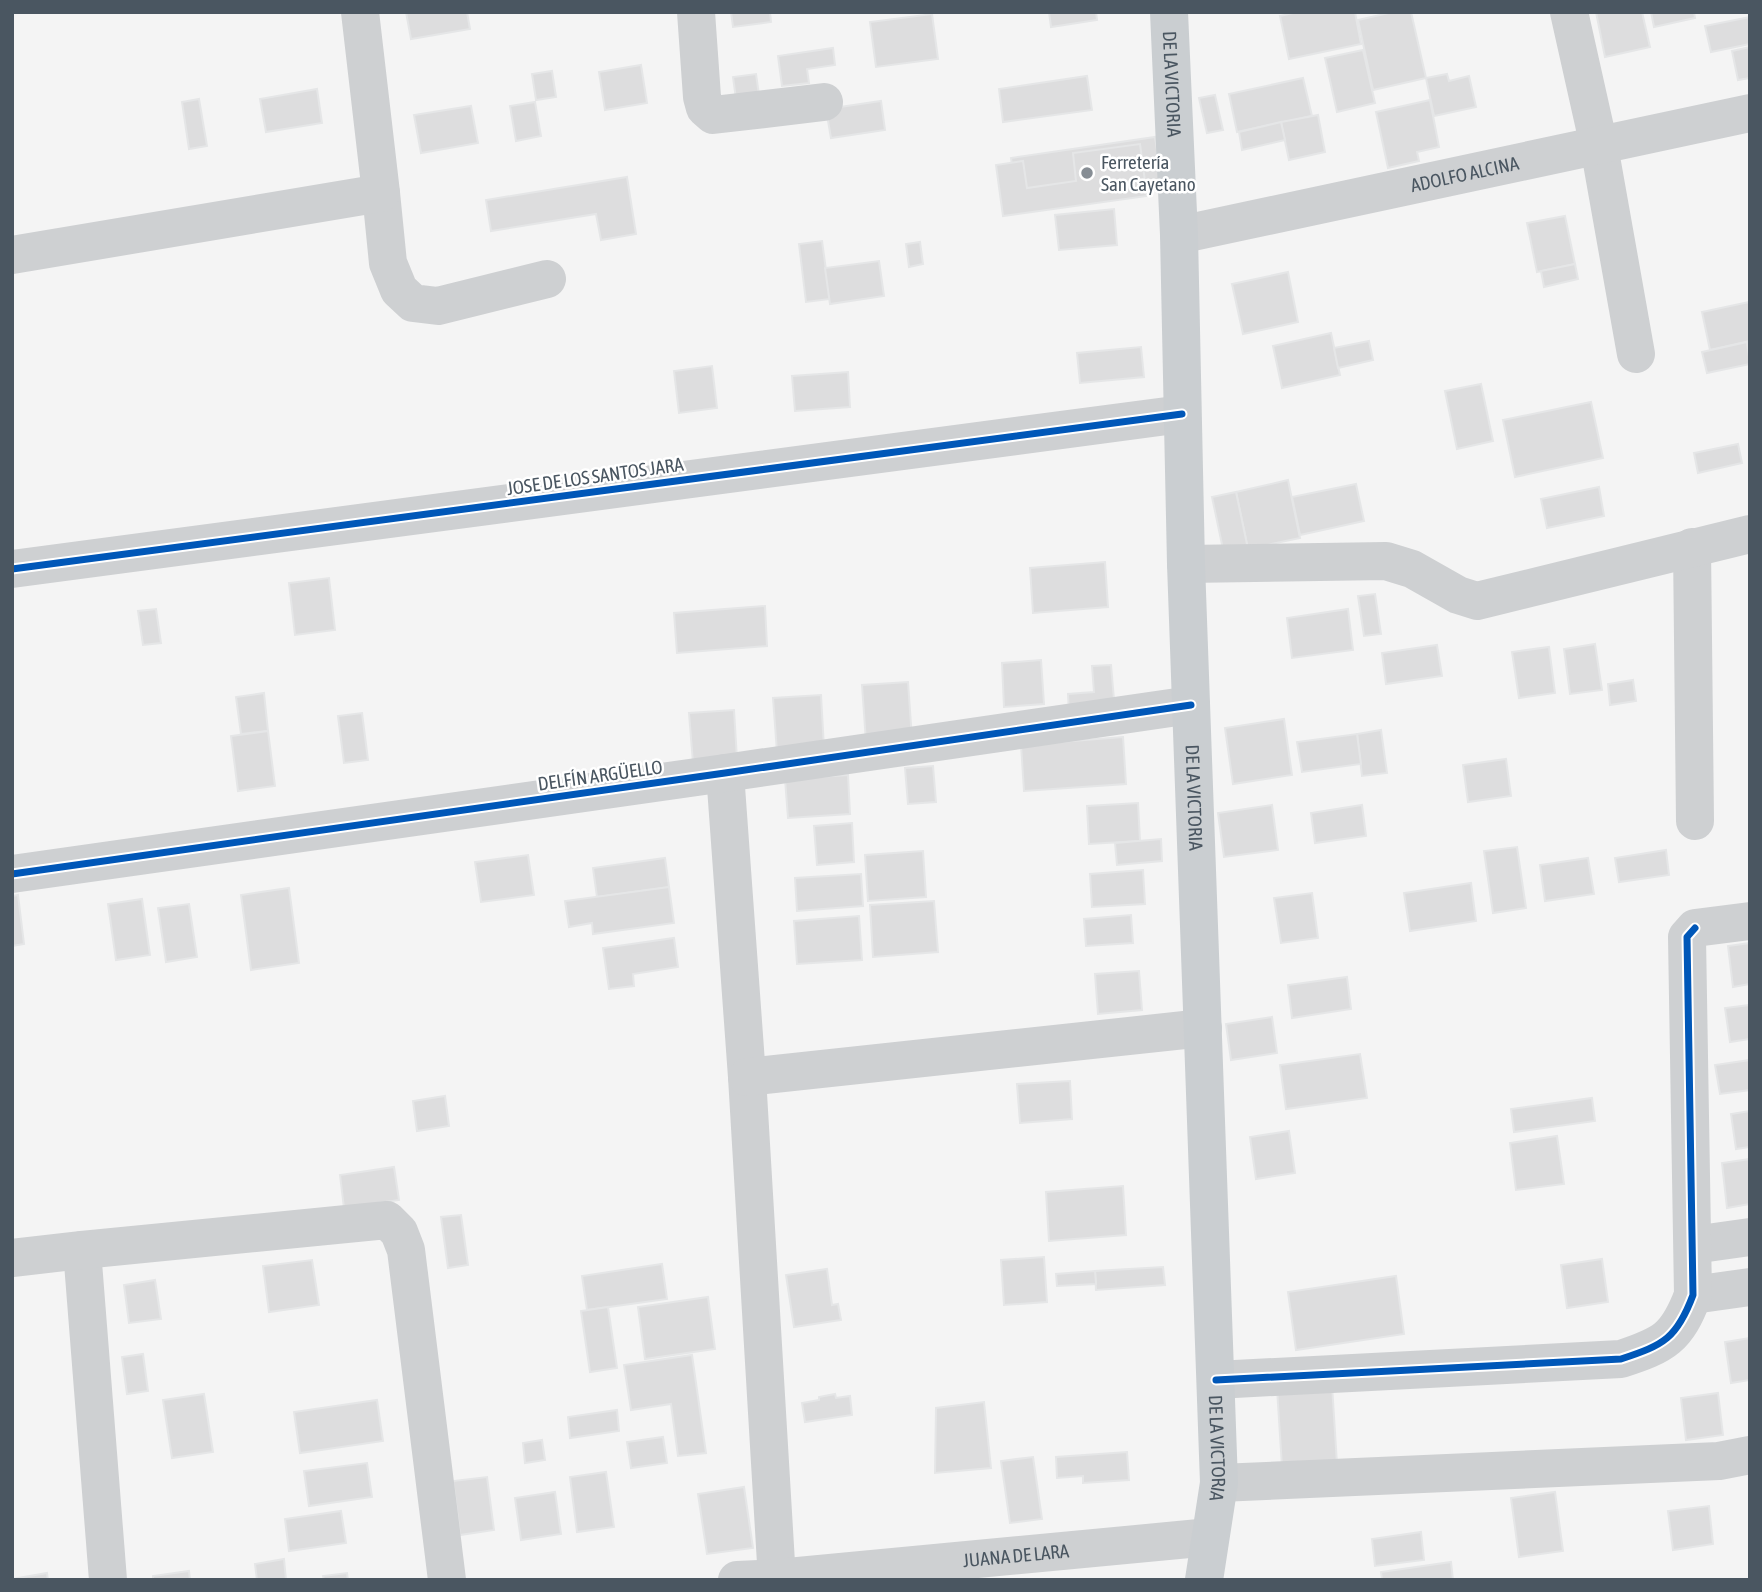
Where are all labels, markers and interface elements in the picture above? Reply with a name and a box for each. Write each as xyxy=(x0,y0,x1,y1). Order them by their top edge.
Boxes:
street label: DE LA VICTORIA xyxy=(1159,30,1186,138)
place label: Ferretería San Cayetano xyxy=(1101,151,1196,195)
street label: ADOLFO ALCINA xyxy=(1408,152,1521,196)
marker: Ferretería San Cayetano xyxy=(1079,165,1095,181)
street label: JOSE DE LOS SANTOS JARA xyxy=(505,453,685,499)
street label: DE LA VICTORIA xyxy=(1181,744,1207,852)
street label: DELFÍN ARGÜELLO xyxy=(536,755,664,795)
street label: DE LA VICTORIA xyxy=(1205,1395,1230,1503)
street label: JUANA DE LARA xyxy=(962,1539,1071,1571)

